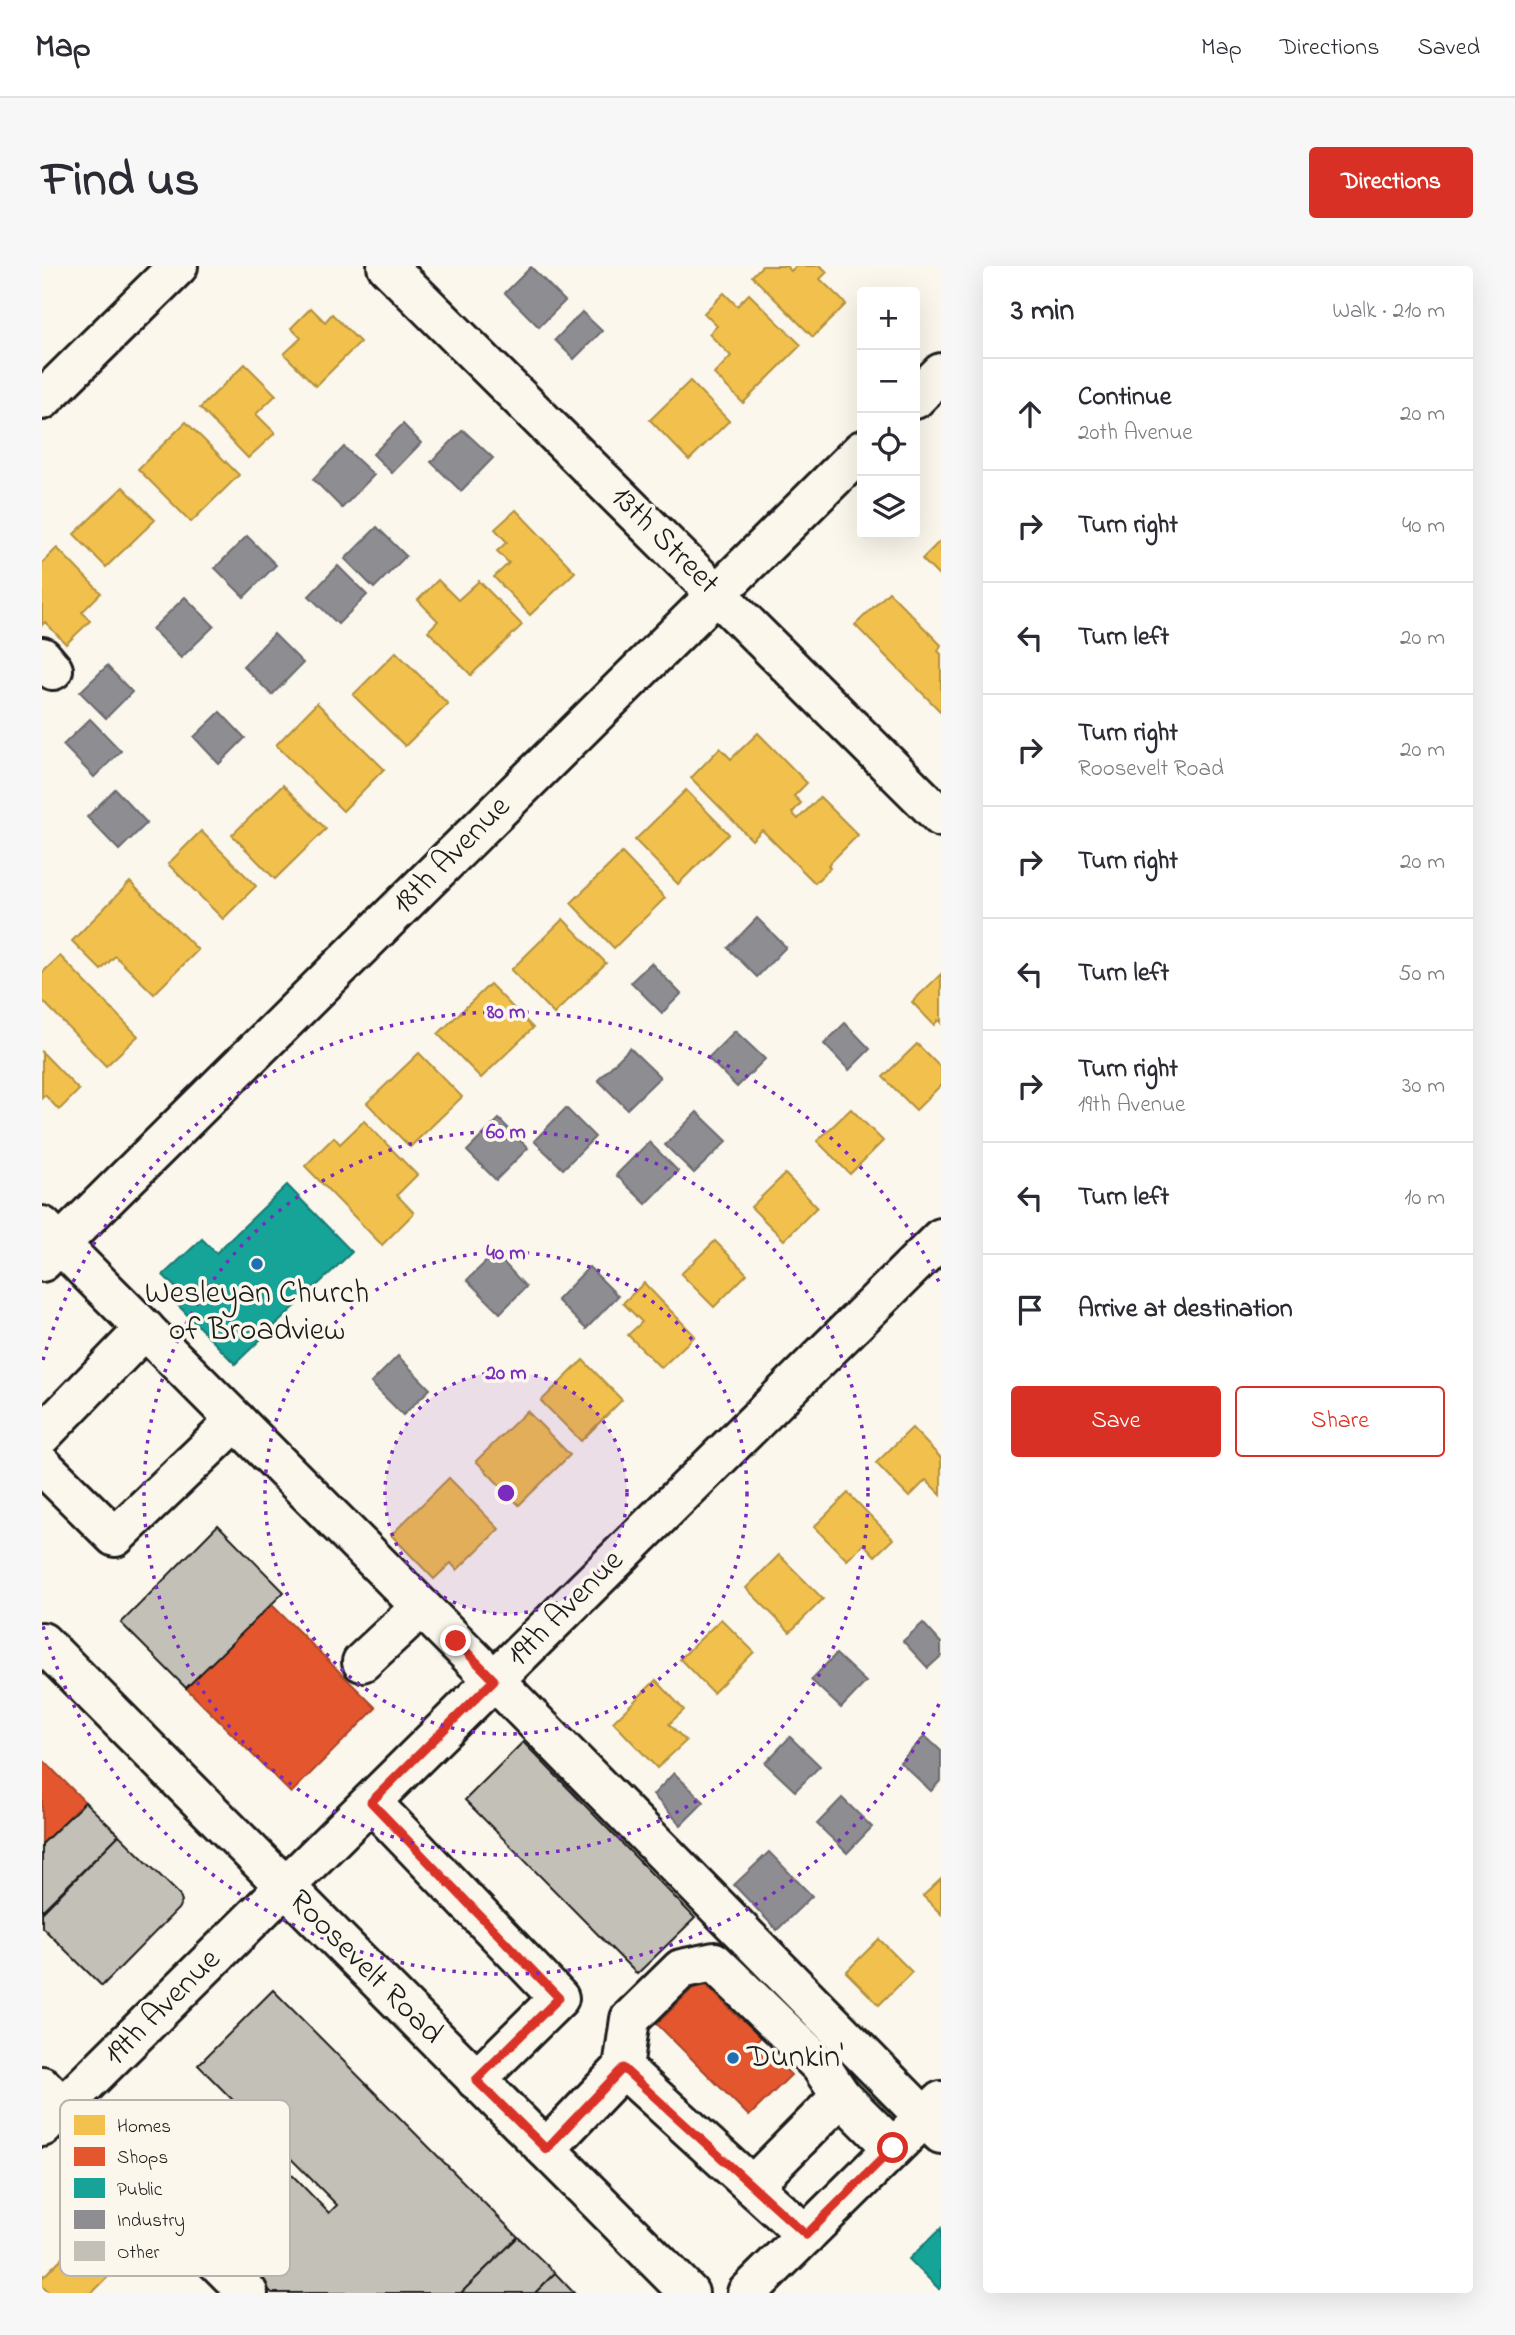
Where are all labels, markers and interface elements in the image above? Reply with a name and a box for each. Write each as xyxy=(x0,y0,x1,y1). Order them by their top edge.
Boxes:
text: Map xyxy=(35,24,91,72)
text: Map xyxy=(1201,31,1242,66)
text: Directions xyxy=(1280,31,1379,66)
text: Saved xyxy=(1417,31,1480,66)
text: Find us xyxy=(42,146,199,218)
button: Directions xyxy=(1309,147,1473,218)
map controls xyxy=(857,287,920,539)
button: + xyxy=(857,287,920,350)
text: 3 min xyxy=(1011,290,1074,334)
text: Walk · 210 m xyxy=(1332,295,1445,328)
button: − xyxy=(857,350,920,413)
text: Continue xyxy=(1078,379,1171,417)
icon: ahead xyxy=(1011,395,1049,433)
text: 20 m xyxy=(1400,398,1445,431)
button: locate xyxy=(857,413,920,476)
text: 20th Avenue xyxy=(1078,417,1193,450)
street label: 13th Street xyxy=(599,476,730,607)
button: layers xyxy=(857,476,920,539)
icon: right xyxy=(1011,507,1049,545)
text: Turn right xyxy=(1078,507,1178,545)
text: 40 m xyxy=(1402,510,1445,543)
icon: left xyxy=(1011,619,1049,657)
text: Turn left xyxy=(1078,619,1169,657)
text: 20 m xyxy=(1400,622,1445,655)
text: Turn right xyxy=(1078,715,1178,753)
icon: right xyxy=(1011,731,1049,769)
text: 20 m xyxy=(1400,734,1445,767)
text: Roosevelt Road xyxy=(1078,753,1224,786)
street label: 18th Avenue xyxy=(382,785,523,926)
icon: right xyxy=(1011,843,1049,881)
text: Turn right xyxy=(1078,843,1178,881)
text: 20 m xyxy=(1400,846,1445,879)
icon: left xyxy=(1011,955,1049,993)
text: Turn left xyxy=(1078,955,1169,993)
text: 50 m xyxy=(1398,958,1445,991)
text: 80 m xyxy=(486,998,525,1028)
text: Turn right xyxy=(1078,1051,1178,1089)
icon: right xyxy=(1011,1067,1049,1105)
text: 30 m xyxy=(1402,1070,1445,1103)
text: 19th Avenue xyxy=(1078,1089,1185,1122)
text: 60 m xyxy=(486,1118,526,1148)
icon: left xyxy=(1011,1179,1049,1217)
text: Turn left xyxy=(1078,1179,1169,1217)
text: 10 m xyxy=(1404,1182,1445,1215)
text: 40 m xyxy=(486,1239,526,1269)
marker: Wesleyan Church of Broadview xyxy=(249,1256,265,1272)
place label: Wesleyan Church of Broadview xyxy=(145,1271,369,1355)
icon: arrive xyxy=(1011,1291,1049,1329)
text: Arrive at destination xyxy=(1078,1291,1293,1329)
text: 20 m xyxy=(484,1359,527,1389)
button: Save xyxy=(1011,1386,1221,1457)
button: Share xyxy=(1235,1386,1445,1457)
centre of rings xyxy=(494,1481,518,1505)
street label: 19th Avenue xyxy=(497,1539,636,1678)
route end xyxy=(440,1625,471,1656)
street label: Roosevelt Road xyxy=(277,1880,453,2056)
street label: 19th Avenue xyxy=(94,1938,233,2077)
place label: Dunkin' xyxy=(746,2035,843,2082)
marker: Dunkin' xyxy=(725,2050,741,2066)
legend xyxy=(60,2100,290,2276)
text: Homes xyxy=(117,2114,171,2141)
route start xyxy=(877,2132,908,2163)
text: Shops xyxy=(117,2145,168,2172)
text: Public xyxy=(117,2177,163,2204)
text: Industry xyxy=(117,2208,185,2236)
text: Other xyxy=(117,2240,159,2267)

